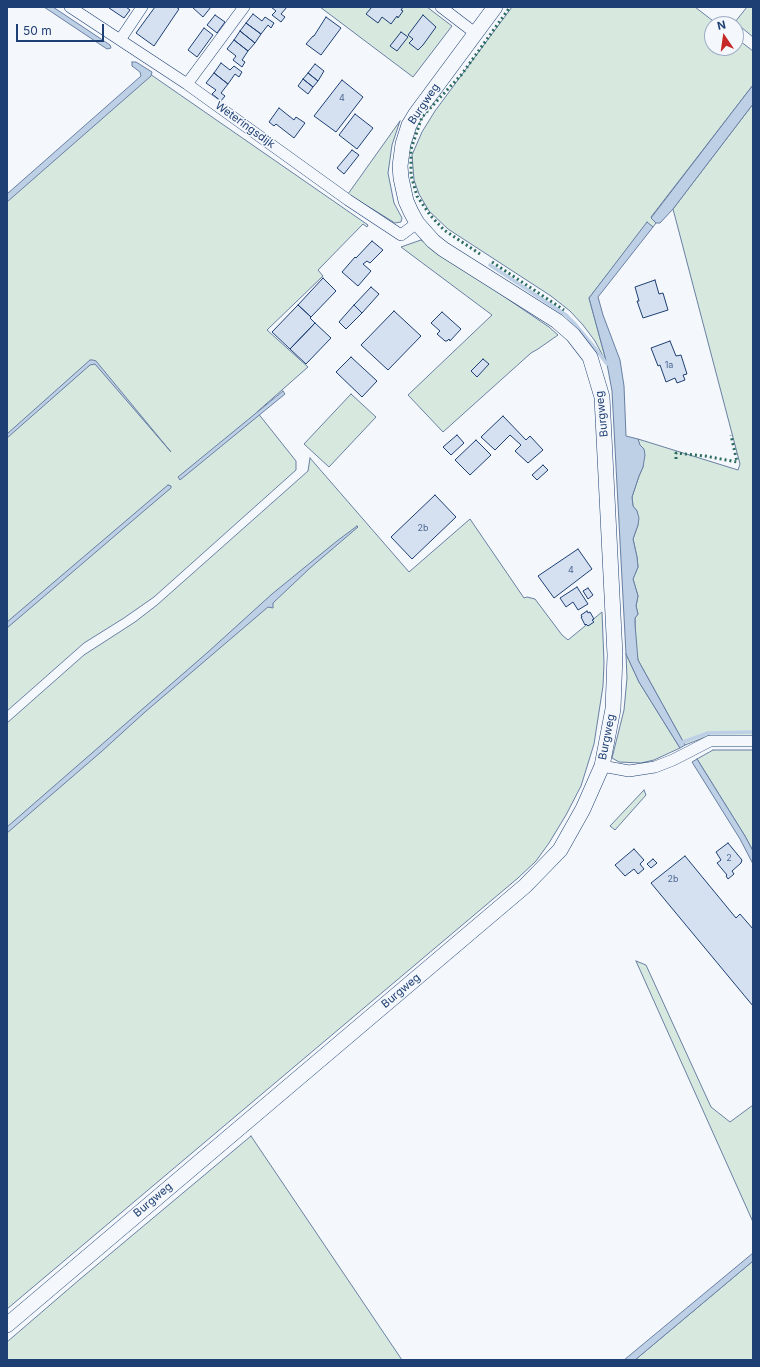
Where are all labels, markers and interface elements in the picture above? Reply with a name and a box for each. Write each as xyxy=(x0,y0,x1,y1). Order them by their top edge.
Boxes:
scale bar xyxy=(18,16,106,42)
north arrow xyxy=(704,16,744,56)
text: N xyxy=(716,18,727,33)
text: 50 m xyxy=(23,23,52,38)
street label: Burgweg xyxy=(406,81,442,127)
house number: 4 xyxy=(339,93,345,103)
street label: Weteringsdijk xyxy=(213,99,277,151)
house number: 1a xyxy=(665,360,673,370)
street label: Burgweg xyxy=(593,390,611,438)
house number: 2b xyxy=(418,523,428,533)
house number: 4 xyxy=(568,565,574,575)
street label: Burgweg xyxy=(596,713,618,761)
house number: 2 xyxy=(726,853,732,863)
house number: 2b xyxy=(668,874,678,884)
street label: Burgweg xyxy=(379,971,423,1011)
street label: Burgweg xyxy=(131,1180,175,1220)

